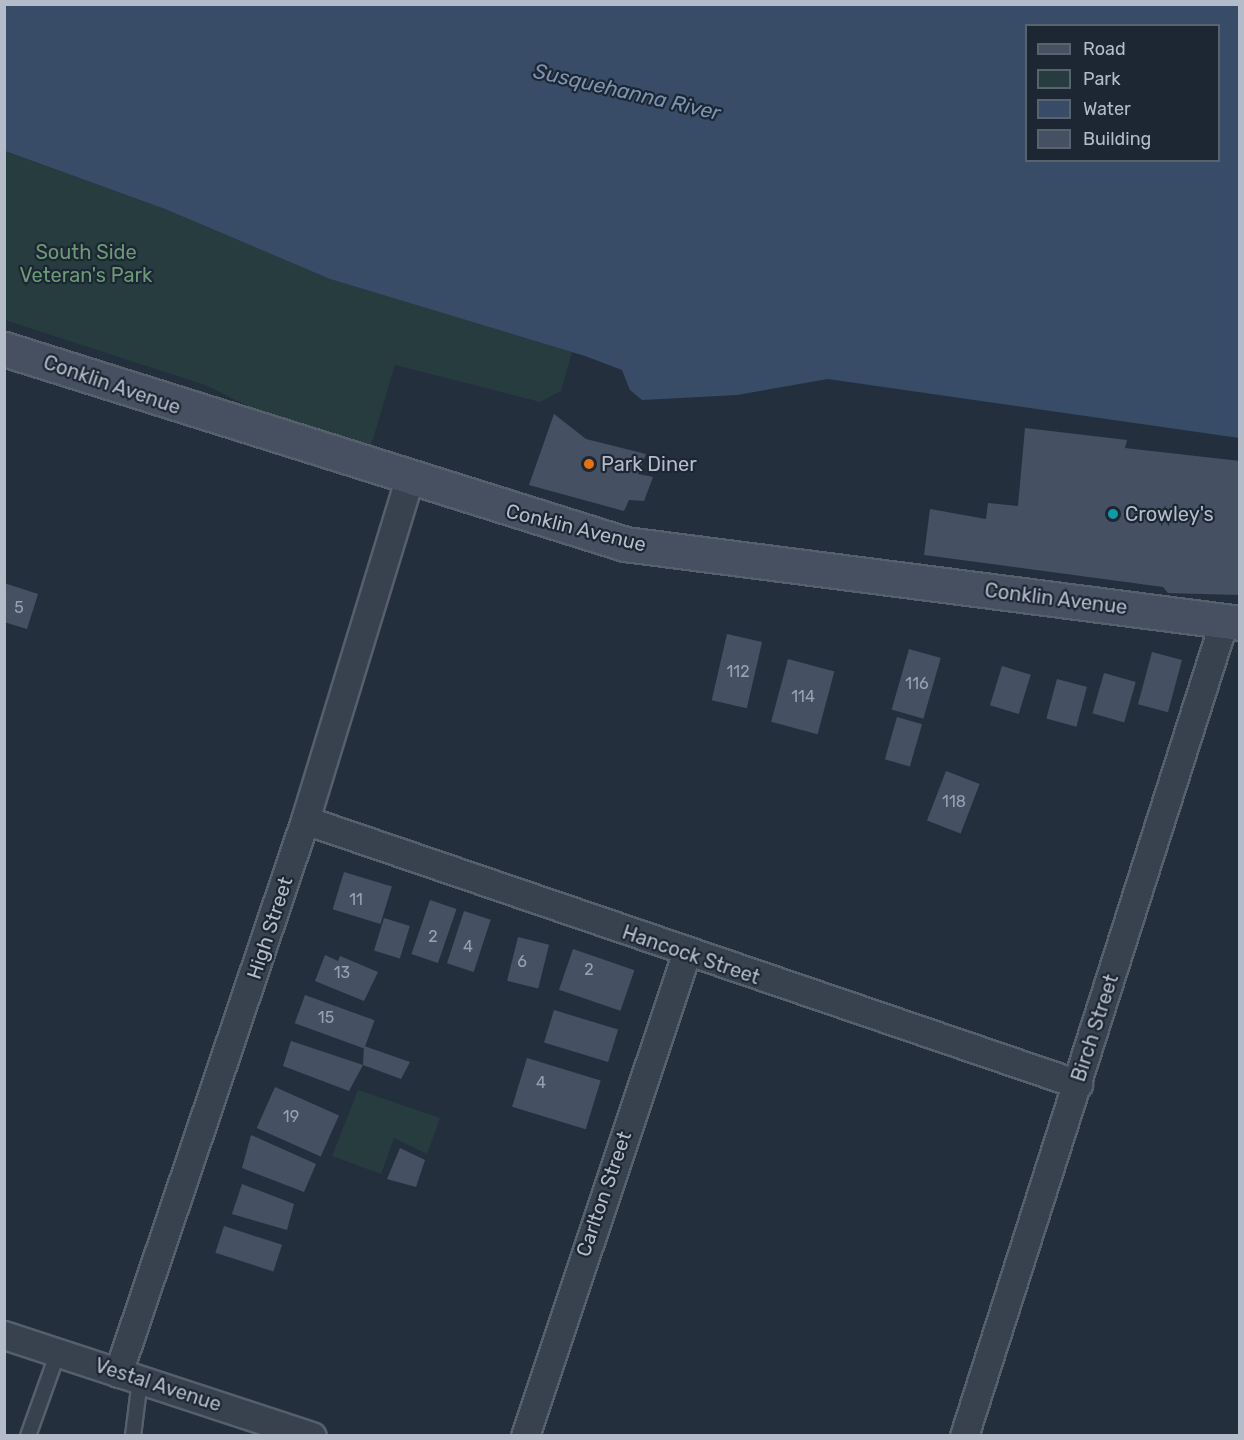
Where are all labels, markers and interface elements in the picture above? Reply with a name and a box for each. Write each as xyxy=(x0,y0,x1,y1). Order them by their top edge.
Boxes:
legend xyxy=(1025,24,1220,162)
text: Road xyxy=(1083,38,1126,60)
water label: Susquehanna River xyxy=(531,58,723,126)
text: Park xyxy=(1083,68,1120,90)
text: Water xyxy=(1083,98,1131,120)
text: Building xyxy=(1083,128,1151,150)
park label: South Side Veteran's Park xyxy=(20,240,152,287)
street label: Conklin Avenue xyxy=(40,350,184,420)
place label: Park Diner xyxy=(601,452,697,476)
marker: Park Diner xyxy=(582,457,596,471)
street label: Conklin Avenue xyxy=(503,499,649,557)
place label: Crowley's xyxy=(1125,502,1214,526)
marker: Crowley's xyxy=(1106,507,1120,521)
street label: Conklin Avenue xyxy=(983,578,1129,620)
house number: 5 xyxy=(14,598,24,618)
house number: 112 xyxy=(726,662,750,682)
house number: 116 xyxy=(905,674,929,694)
house number: 114 xyxy=(791,687,815,707)
house number: 118 xyxy=(942,792,966,812)
street label: High Street xyxy=(242,874,298,982)
house number: 11 xyxy=(349,890,363,910)
street label: Hancock Street xyxy=(619,920,763,990)
house number: 2 xyxy=(428,927,438,947)
house number: 4 xyxy=(463,937,473,957)
house number: 6 xyxy=(517,952,527,972)
house number: 2 xyxy=(584,960,594,980)
house number: 13 xyxy=(334,963,350,983)
street label: Birch Street xyxy=(1066,971,1124,1085)
house number: 15 xyxy=(318,1008,334,1028)
house number: 4 xyxy=(536,1073,546,1093)
house number: 19 xyxy=(283,1107,299,1127)
street label: Carlton Street xyxy=(571,1128,637,1260)
street label: Vestal Avenue xyxy=(91,1353,225,1417)

